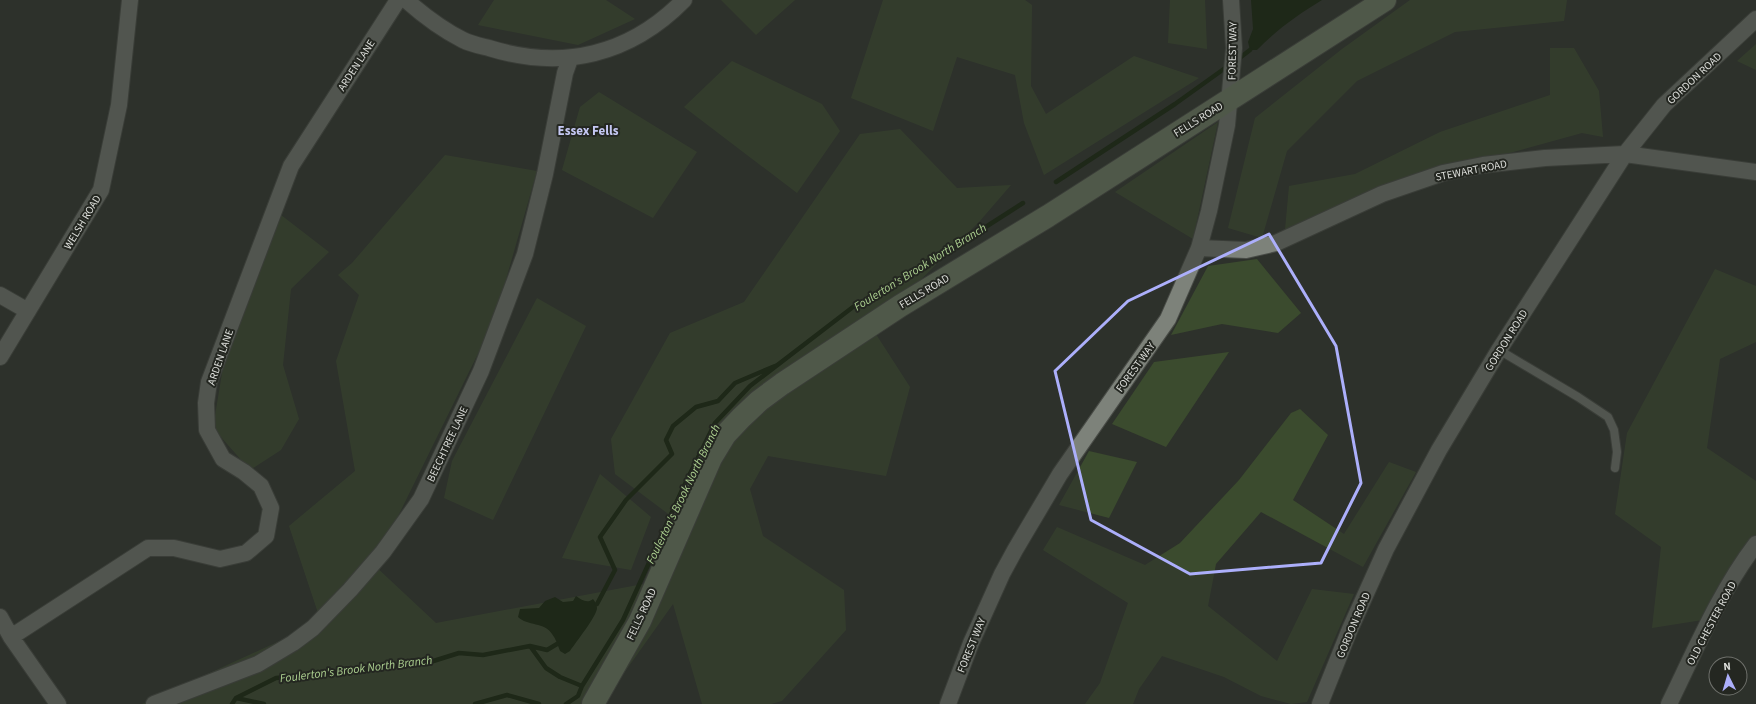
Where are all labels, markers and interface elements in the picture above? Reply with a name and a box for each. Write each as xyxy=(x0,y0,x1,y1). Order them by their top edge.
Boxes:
street label: FOREST WAY xyxy=(1224,21,1241,80)
street label: ARDEN LANE xyxy=(334,37,379,94)
street label: GORDON ROAD xyxy=(1664,49,1725,108)
street label: FELLS ROAD xyxy=(1171,98,1226,141)
district label: Essex Fells xyxy=(558,122,619,140)
street label: STEWART ROAD xyxy=(1434,156,1508,185)
street label: WELSH ROAD xyxy=(60,192,105,252)
water label: Foulerton's Brook North Branch xyxy=(851,220,990,315)
street label: FELLS ROAD xyxy=(896,270,952,312)
street label: GORDON ROAD xyxy=(1482,306,1531,374)
street label: ARDEN LANE xyxy=(204,327,237,387)
street label: FOREST WAY xyxy=(1112,339,1159,395)
street label: BEECHTREE LANE xyxy=(423,404,472,484)
water label: Foulerton's Brook North Branch xyxy=(642,422,725,567)
street label: OLD CHESTER ROAD xyxy=(1683,579,1740,668)
street label: FELLS ROAD xyxy=(623,585,660,643)
street label: GORDON ROAD xyxy=(1333,590,1374,660)
street label: FOREST WAY xyxy=(954,615,990,675)
water label: Foulerton's Brook North Branch xyxy=(279,652,433,687)
north arrow xyxy=(1708,656,1748,696)
text: N xyxy=(1723,659,1731,674)

